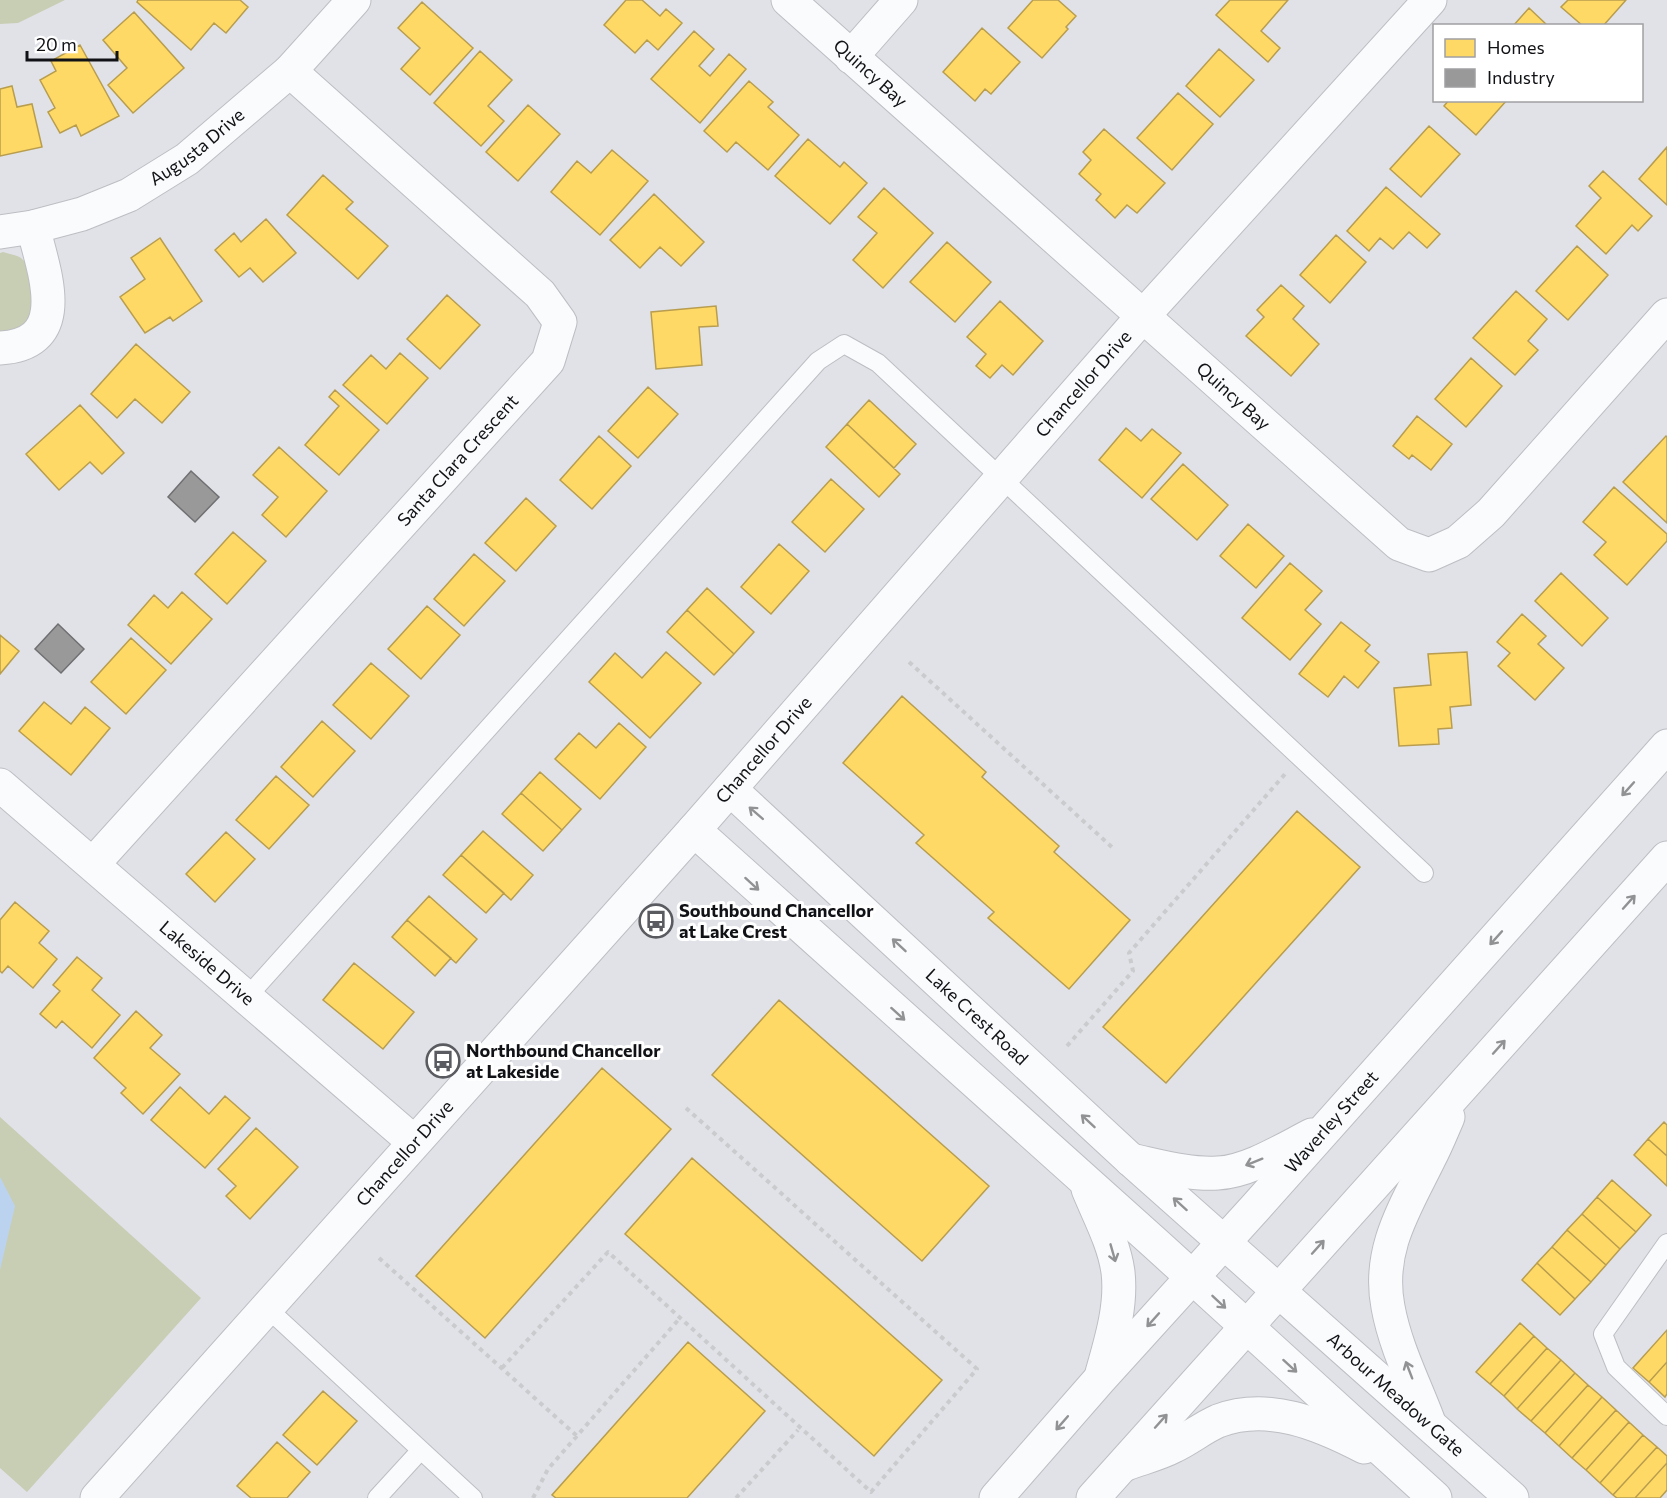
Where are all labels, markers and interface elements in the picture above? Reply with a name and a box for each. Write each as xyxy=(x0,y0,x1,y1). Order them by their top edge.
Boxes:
scale bar xyxy=(27,24,117,62)
legend xyxy=(1433,24,1643,102)
text: 20 m xyxy=(36,33,77,55)
street label: Quincy Bay xyxy=(829,34,912,111)
text: Homes xyxy=(1487,36,1545,58)
text: Industry xyxy=(1487,66,1555,88)
street label: Augusta Drive xyxy=(145,103,248,190)
street label: Chancellor Drive xyxy=(1030,325,1135,441)
street label: Quincy Bay xyxy=(1192,357,1275,434)
street label: Santa Clara Crescent xyxy=(392,390,522,530)
street label: Chancellor Drive xyxy=(710,691,816,807)
one-way arrow xyxy=(1621,781,1635,796)
one-way arrow xyxy=(749,806,764,820)
one-way arrow xyxy=(745,877,760,891)
one-way arrow xyxy=(1622,894,1636,909)
place label: Southbound Chancellor at Lake Crest xyxy=(679,899,874,942)
bus stop icon: Southbound Chancellor at Lake Crest xyxy=(638,903,674,939)
street label: Lakeside Drive xyxy=(155,916,259,1009)
one-way arrow xyxy=(1489,930,1503,945)
one-way arrow xyxy=(892,938,907,952)
street label: Lake Crest Road xyxy=(921,964,1033,1069)
one-way arrow xyxy=(890,1007,905,1021)
place label: Northbound Chancellor at Lakeside xyxy=(466,1039,661,1082)
one-way arrow xyxy=(1492,1040,1506,1055)
bus stop icon: Northbound Chancellor at Lakeside xyxy=(425,1043,461,1079)
street label: Waverley Street xyxy=(1280,1066,1382,1177)
street label: Chancellor Drive xyxy=(351,1095,457,1210)
one-way arrow xyxy=(1081,1113,1096,1128)
one-way arrow xyxy=(1245,1157,1263,1168)
one-way arrow xyxy=(1173,1197,1188,1211)
one-way arrow xyxy=(1311,1240,1325,1255)
one-way arrow xyxy=(1108,1243,1119,1262)
one-way arrow xyxy=(1212,1295,1227,1309)
one-way arrow xyxy=(1146,1313,1160,1328)
street label: Arbour Meadow Gate xyxy=(1323,1327,1469,1461)
one-way arrow xyxy=(1282,1359,1297,1373)
one-way arrow xyxy=(1403,1361,1414,1380)
one-way arrow xyxy=(1154,1414,1168,1429)
one-way arrow xyxy=(1055,1415,1068,1431)

